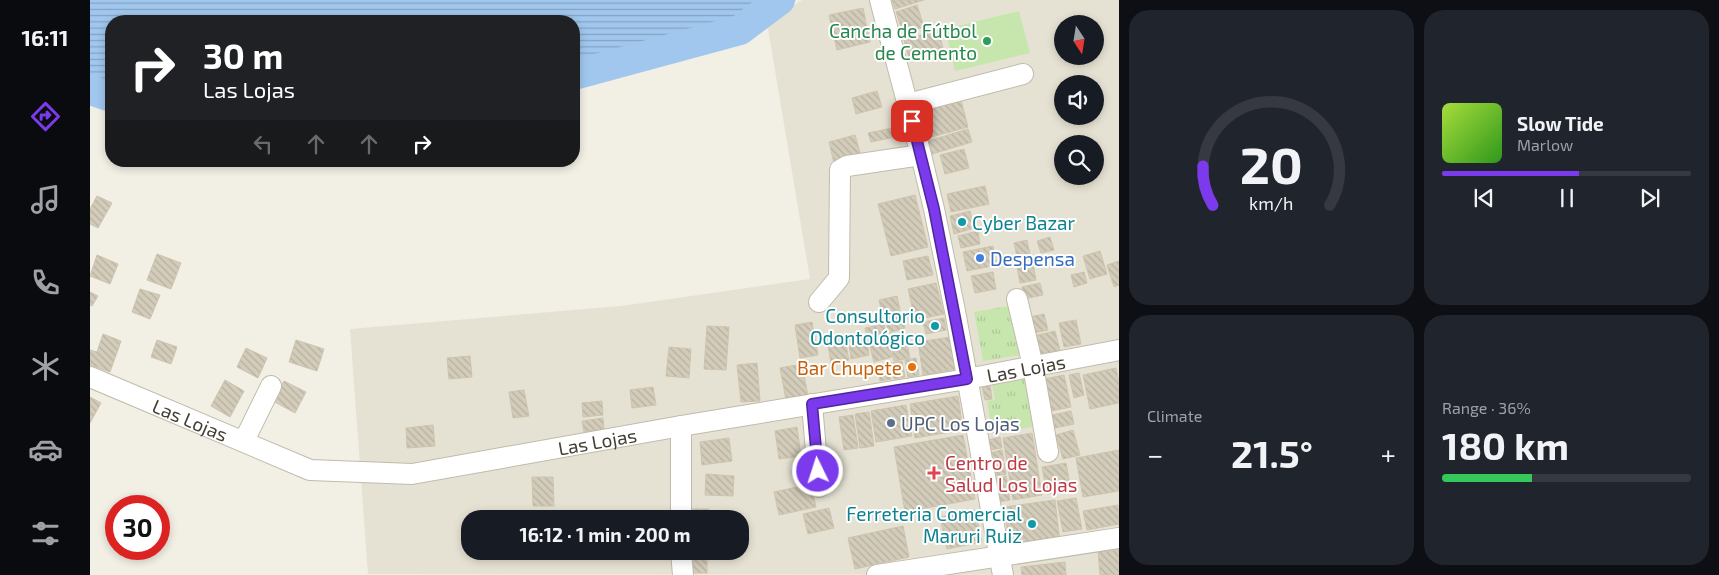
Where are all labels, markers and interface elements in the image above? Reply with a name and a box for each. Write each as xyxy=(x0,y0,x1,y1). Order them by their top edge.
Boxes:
north arrow xyxy=(1054,15,1104,65)
map controls xyxy=(1054,15,1104,185)
place label: Cancha de Fútbol de Cemento xyxy=(829,19,977,64)
text: 16:11 xyxy=(21,24,69,50)
text: 30 m xyxy=(203,34,283,76)
icon: right xyxy=(120,35,185,100)
marker: Cancha de Fútbol de Cemento xyxy=(981,35,993,47)
button: sound xyxy=(1054,75,1104,125)
text: Las Lojas xyxy=(203,76,295,102)
icon: directions xyxy=(28,99,63,134)
pin xyxy=(891,100,933,142)
icon: arrive xyxy=(898,107,926,135)
text: Slow Tide xyxy=(1517,112,1604,135)
icon: left xyxy=(249,130,277,158)
icon: ahead xyxy=(302,130,330,158)
icon: ahead xyxy=(355,130,383,158)
icon: right xyxy=(408,130,436,158)
text: 20 xyxy=(1240,132,1303,194)
button: search xyxy=(1054,135,1104,185)
text: Marlow xyxy=(1517,135,1573,154)
icon: music xyxy=(28,182,63,217)
icon: previous xyxy=(1470,184,1498,212)
icon: pause xyxy=(1553,184,1581,212)
icon: next xyxy=(1636,184,1664,212)
text: km/h xyxy=(1249,192,1294,214)
place label: Cyber Bazar xyxy=(972,211,1076,234)
marker: Cyber Bazar xyxy=(956,216,968,228)
place label: Despensa xyxy=(990,247,1075,270)
marker: Despensa xyxy=(974,252,986,264)
icon: phone xyxy=(28,265,63,300)
place label: Consultorio Odontológico xyxy=(810,304,925,349)
marker: Consultorio Odontológico xyxy=(929,320,941,332)
icon: climate xyxy=(28,349,63,384)
street label: Las Lojas xyxy=(985,349,1067,387)
place label: Bar Chupete xyxy=(797,356,902,379)
marker: Bar Chupete xyxy=(906,361,918,373)
street label: Las Lojas xyxy=(149,393,231,446)
text: Range · 36% xyxy=(1442,398,1531,417)
text: Climate xyxy=(1147,406,1202,425)
place label: UPC Los Lojas xyxy=(901,412,1020,435)
marker: UPC Los Lojas xyxy=(885,417,897,429)
text: 180 km xyxy=(1442,422,1569,468)
street label: Las Lojas xyxy=(556,423,638,459)
text: 21.5° xyxy=(1231,430,1313,476)
icon: car xyxy=(28,432,63,467)
text: − xyxy=(1147,437,1163,471)
text: + xyxy=(1381,437,1396,471)
position arrow xyxy=(791,444,843,496)
place label: Centro de Salud Los Lojas xyxy=(945,451,1077,496)
marker: Centro de Salud Los Lojas xyxy=(927,466,941,480)
speed limit sign: 30 xyxy=(105,495,170,560)
place label: Ferreteria Comercial Maruri Ruiz xyxy=(846,502,1022,547)
icon: filters xyxy=(28,516,63,551)
marker: Ferreteria Comercial Maruri Ruiz xyxy=(1026,518,1038,530)
text: 16:12 · 1 min · 200 m xyxy=(519,523,691,546)

